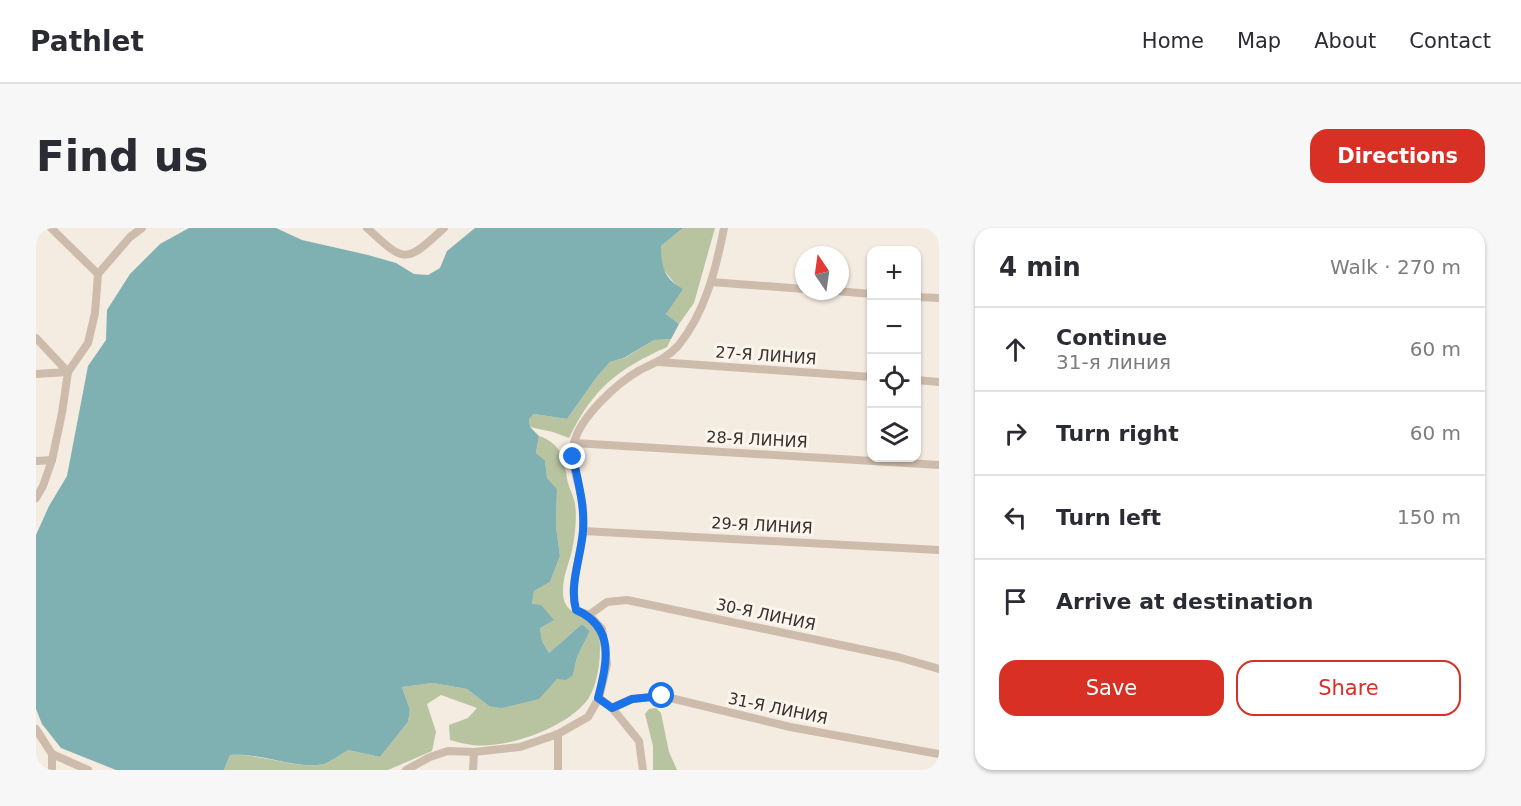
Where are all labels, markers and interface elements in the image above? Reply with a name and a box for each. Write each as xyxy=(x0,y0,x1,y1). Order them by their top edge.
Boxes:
text: Pathlet xyxy=(30,25,144,58)
text: Home xyxy=(1142,29,1204,53)
text: Map xyxy=(1237,29,1281,53)
text: About xyxy=(1314,29,1376,53)
text: Contact xyxy=(1409,29,1491,53)
button: Directions xyxy=(1310,129,1485,183)
text: Find us xyxy=(36,132,209,181)
north arrow xyxy=(795,246,849,300)
map controls xyxy=(867,246,921,462)
button: + xyxy=(867,246,921,300)
text: 4 min xyxy=(999,252,1081,282)
text: Walk · 270 m xyxy=(1330,255,1461,279)
button: − xyxy=(867,300,921,354)
text: Continue xyxy=(1056,325,1167,350)
icon: ahead xyxy=(999,333,1032,366)
text: 60 m xyxy=(1410,337,1461,361)
street label: 27-Я ЛИНИЯ xyxy=(715,342,817,369)
text: 31-я линия xyxy=(1056,350,1171,374)
button: locate xyxy=(867,354,921,408)
button: layers xyxy=(867,408,921,462)
icon: right xyxy=(999,417,1032,450)
text: Turn right xyxy=(1056,421,1179,446)
text: 60 m xyxy=(1410,421,1461,445)
street label: 28-Я ЛИНИЯ xyxy=(706,427,808,452)
route end xyxy=(559,443,585,469)
icon: left xyxy=(999,501,1032,534)
text: Turn left xyxy=(1056,505,1161,530)
text: 150 m xyxy=(1397,505,1461,529)
street label: 29-Я ЛИНИЯ xyxy=(711,513,813,538)
icon: arrive xyxy=(999,585,1032,618)
text: Arrive at destination xyxy=(1056,589,1313,614)
street label: 30-Я ЛИНИЯ xyxy=(714,595,817,634)
button: Save xyxy=(999,660,1224,716)
button: Share xyxy=(1236,660,1461,716)
route start xyxy=(648,682,674,708)
street label: 31-Я ЛИНИЯ xyxy=(726,689,829,728)

